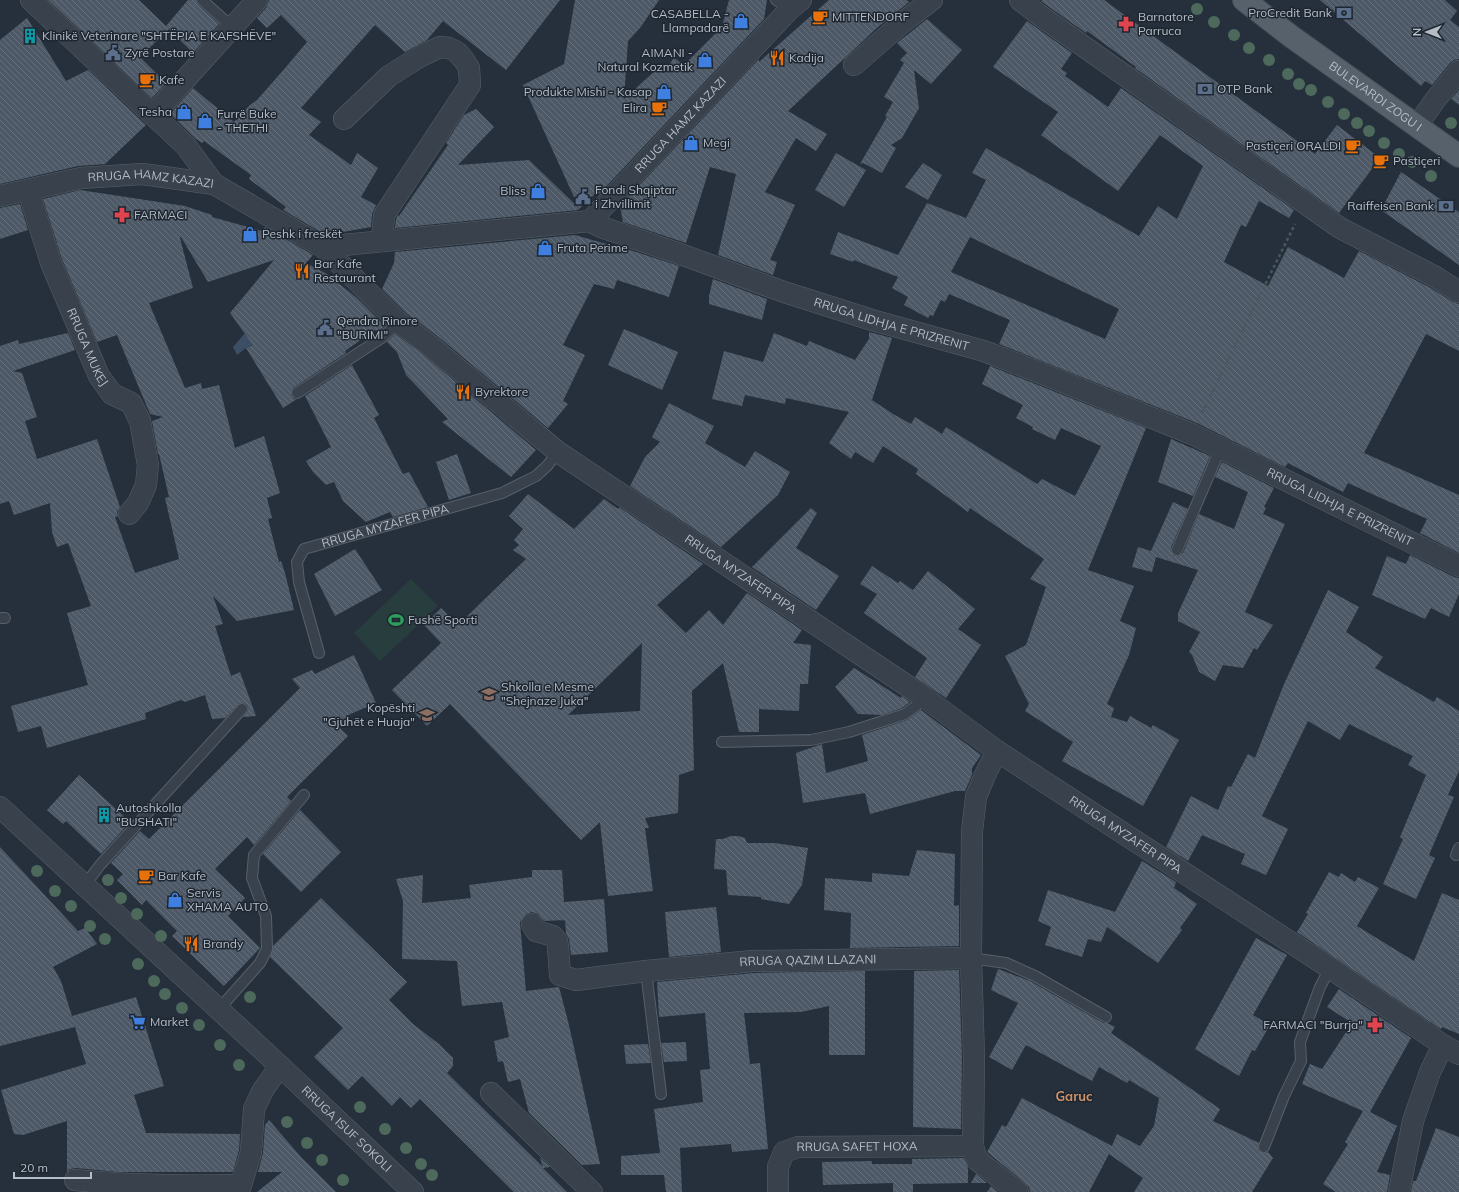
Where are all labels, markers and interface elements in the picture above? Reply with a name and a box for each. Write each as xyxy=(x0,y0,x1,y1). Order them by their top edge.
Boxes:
bank icon: ProCredit Bank xyxy=(1335,4,1353,22)
place label: ProCredit Bank xyxy=(1248,5,1333,20)
place label: CASABELLA - Llampadarë xyxy=(651,6,729,35)
cafe icon: MITTENDORF xyxy=(811,8,829,26)
place label: MITTENDORF xyxy=(832,9,910,24)
place label: Barnatore Parruca xyxy=(1138,9,1194,38)
shop icon: CASABELLA - Llampadarë xyxy=(732,12,750,30)
north arrow xyxy=(1407,12,1447,52)
pharmacy icon: Barnatore Parruca xyxy=(1117,15,1135,33)
building icon: Klinikë Veterinare "SHTËPIA E KAFSHËVE" xyxy=(21,27,39,45)
place label: Klinikë Veterinare "SHTËPIA E KAFSHËVE" xyxy=(42,28,276,43)
text: N xyxy=(1410,28,1424,36)
public building icon: Zyrë Postare xyxy=(104,44,122,62)
place label: Zyrë Postare xyxy=(125,45,195,60)
place label: AIMANI - Natural Kozmetik xyxy=(597,45,694,74)
restaurant icon: Kadija xyxy=(768,49,786,67)
place label: Kadija xyxy=(789,50,824,65)
shop icon: AIMANI - Natural Kozmetik xyxy=(696,51,714,69)
street label: BULEVARDI ZOGU I xyxy=(1326,58,1425,134)
cafe icon: Kafe xyxy=(138,71,156,89)
place label: Kafe xyxy=(159,72,184,87)
street label: RRUGA HAMZ KAZAZI xyxy=(631,73,729,176)
bank icon: OTP Bank xyxy=(1196,80,1214,98)
place label: OTP Bank xyxy=(1217,81,1273,96)
shop icon: Produkte Mishi - Kasap xyxy=(655,83,673,101)
place label: Produkte Mishi - Kasap xyxy=(524,84,652,99)
cafe icon: Elira xyxy=(650,99,668,117)
place label: Elira xyxy=(623,100,647,115)
shop icon: Tesha xyxy=(175,103,193,121)
place label: Tesha xyxy=(139,104,172,119)
place label: Furrë Buke - THETHI xyxy=(217,106,276,135)
shop icon: Furrë Buke - THETHI xyxy=(196,112,214,130)
shop icon: Megi xyxy=(682,134,700,152)
place label: Megi xyxy=(703,135,730,150)
cafe icon: Pastiçeri ORALDI xyxy=(1344,137,1362,155)
place label: Pastiçeri ORALDI xyxy=(1246,138,1341,153)
cafe icon: Pastiçeri xyxy=(1372,152,1390,170)
place label: Pastiçeri xyxy=(1393,153,1440,168)
street label: RRUGA HAMZ KAZAZI xyxy=(87,166,215,191)
shop icon: Bliss xyxy=(529,182,547,200)
place label: Fondi Shqiptar i Zhvillimit xyxy=(595,182,677,211)
place label: Bliss xyxy=(500,183,526,198)
public building icon: Fondi Shqiptar i Zhvillimit xyxy=(574,188,592,206)
bank icon: Raiffeisen Bank xyxy=(1437,197,1455,215)
place label: Raiffeisen Bank xyxy=(1347,198,1435,213)
pharmacy icon: FARMACI xyxy=(113,206,131,224)
place label: FARMACI xyxy=(134,207,187,222)
shop icon: Peshk i freskët xyxy=(241,225,259,243)
place label: Peshk i freskët xyxy=(262,226,342,241)
shop icon: Fruta Perime xyxy=(536,239,554,257)
place label: Fruta Perime xyxy=(557,240,628,255)
place label: Bar Kafe Restaurant xyxy=(314,256,376,285)
restaurant icon: Bar Kafe Restaurant xyxy=(293,262,311,280)
street label: RRUGA LIDHJA E PRIZRENIT xyxy=(812,294,972,354)
street label: RRUGA MUKEJ xyxy=(64,305,112,389)
place label: Qendra Rinore "BURIMI" xyxy=(337,313,418,342)
public building icon: Qendra Rinore "BURIMI" xyxy=(316,319,334,337)
restaurant icon: Byrektore xyxy=(454,383,472,401)
place label: Byrektore xyxy=(475,384,528,399)
street label: RRUGA LIDHJA E PRIZRENIT xyxy=(1264,464,1416,549)
street label: RRUGA MYZAFER PIPA xyxy=(320,500,451,551)
street label: RRUGA MYZAFER PIPA xyxy=(682,531,800,617)
sports icon: Fushë Sporti xyxy=(387,611,405,629)
place label: Fushë Sporti xyxy=(408,612,478,627)
place label: Shkolla e Mesme "Shejnaze Juka" xyxy=(501,679,594,708)
school or university icon: Shkolla e Mesme "Shejnaze Juka" xyxy=(480,685,498,703)
place label: Kopështi "Gjuhët e Huaja" xyxy=(323,700,415,729)
school or university icon: Kopështi "Gjuhët e Huaja" xyxy=(418,706,436,724)
street label: RRUGA MYZAFER PIPA xyxy=(1067,792,1185,877)
place label: Autoshkolla "BUSHATI" xyxy=(116,800,182,829)
building icon: Autoshkolla "BUSHATI" xyxy=(95,806,113,824)
cafe icon: Bar Kafe xyxy=(137,867,155,885)
place label: Bar Kafe xyxy=(158,868,206,883)
place label: Servis XHAMA AUTO xyxy=(187,885,269,914)
shop icon: Servis XHAMA AUTO xyxy=(166,891,184,909)
restaurant icon: Brandy xyxy=(182,935,200,953)
place label: Brandy xyxy=(203,936,244,951)
street label: RRUGA QAZIM LLAZANI xyxy=(739,951,877,969)
supermarket icon: Market xyxy=(129,1013,147,1031)
place label: Market xyxy=(150,1014,189,1029)
pharmacy icon: FARMACI "Burrja" xyxy=(1366,1016,1384,1034)
place label: FARMACI "Burrja" xyxy=(1263,1017,1363,1032)
street label: RRUGA ISUF SOKOLI xyxy=(299,1082,395,1175)
district label: Garuc xyxy=(1055,1088,1093,1104)
street label: RRUGA SAFET HOXA xyxy=(796,1138,918,1154)
scale bar xyxy=(14,1154,91,1180)
text: 20 m xyxy=(20,1160,48,1175)

